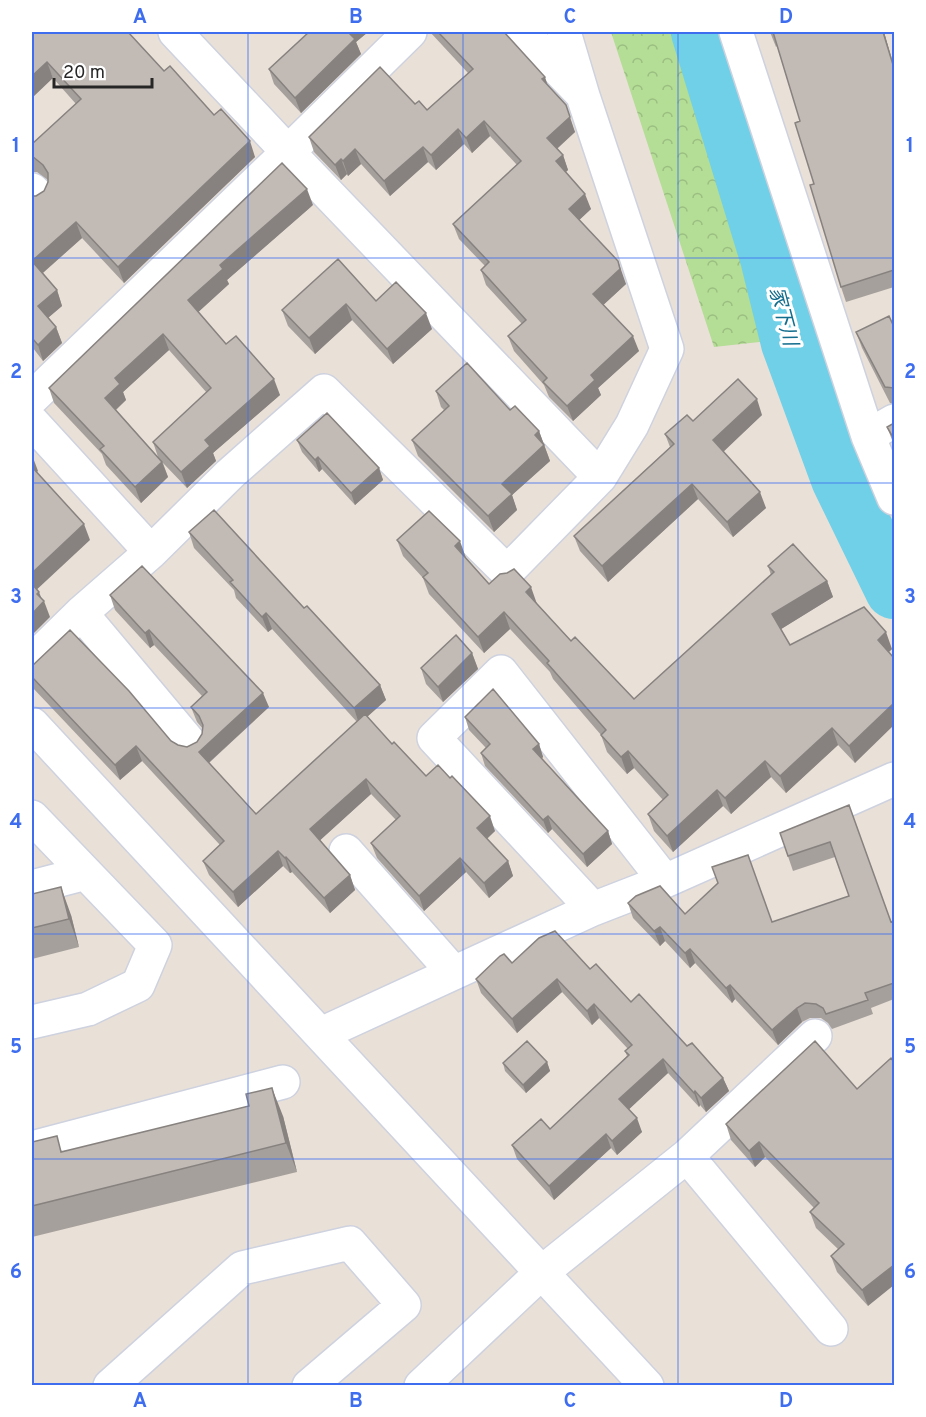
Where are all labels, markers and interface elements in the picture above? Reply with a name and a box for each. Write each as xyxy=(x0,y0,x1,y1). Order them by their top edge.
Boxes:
text: A xyxy=(133,5,147,31)
text: B xyxy=(349,5,363,31)
text: C xyxy=(564,5,576,31)
text: D xyxy=(779,5,793,31)
scale bar xyxy=(54,51,152,89)
text: 20 m xyxy=(63,62,105,85)
text: 1 xyxy=(12,134,20,160)
text: 1 xyxy=(906,134,914,160)
water label: 家下川 xyxy=(762,284,803,351)
text: 2 xyxy=(10,360,22,386)
text: 2 xyxy=(904,360,916,386)
text: 3 xyxy=(10,585,22,611)
text: 3 xyxy=(904,585,916,611)
text: 4 xyxy=(10,810,22,836)
text: 4 xyxy=(904,810,916,836)
text: 5 xyxy=(10,1035,22,1061)
text: 5 xyxy=(904,1035,916,1061)
text: 6 xyxy=(10,1260,22,1286)
text: 6 xyxy=(904,1260,916,1286)
text: A xyxy=(133,1389,147,1415)
text: B xyxy=(349,1389,363,1415)
text: C xyxy=(564,1389,576,1415)
text: D xyxy=(779,1389,793,1415)

